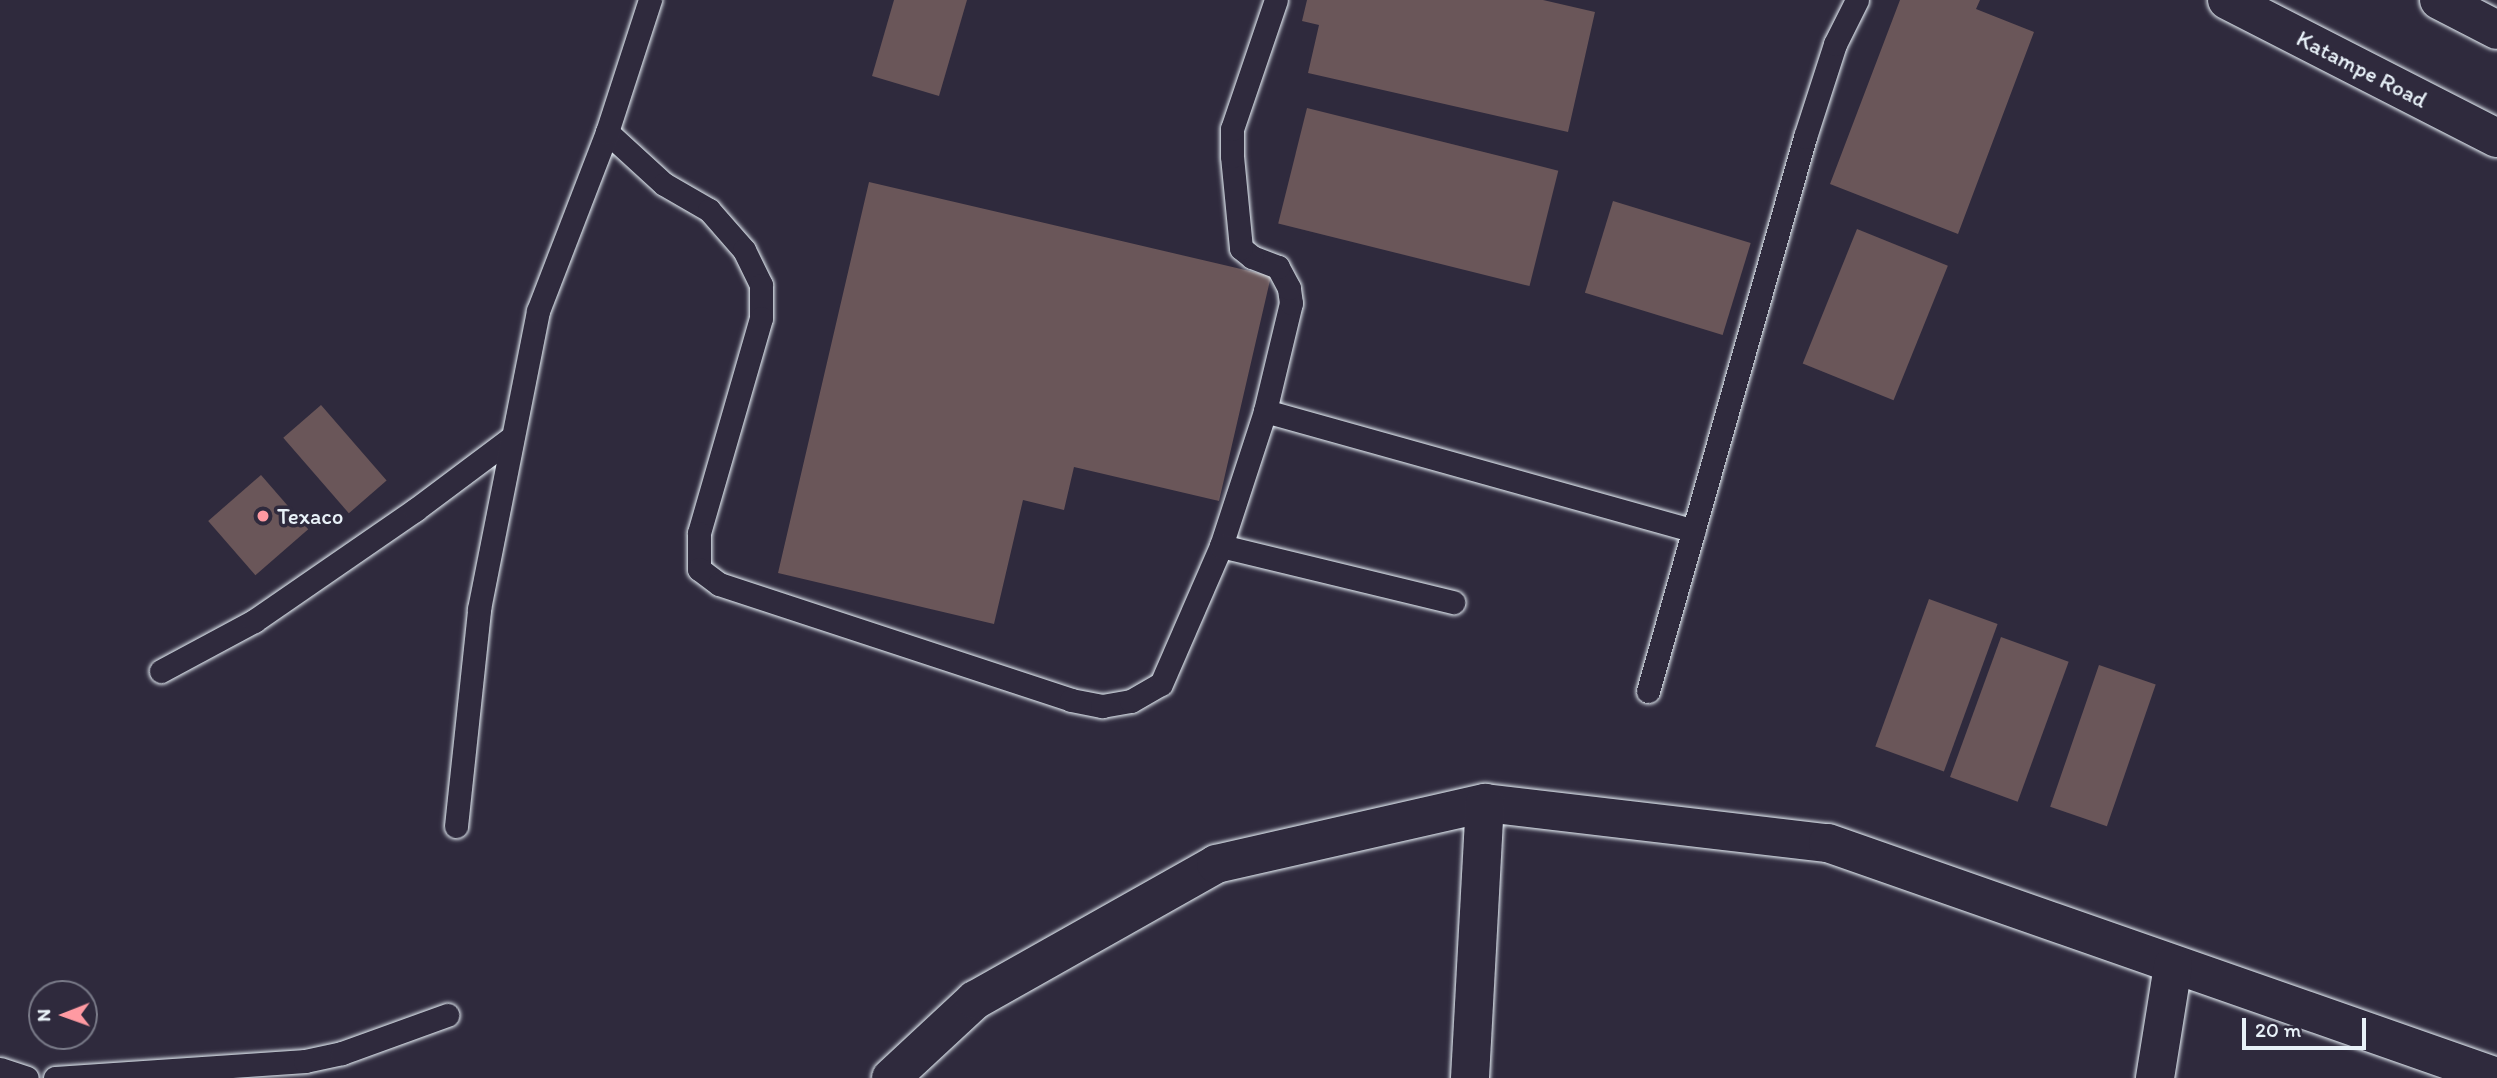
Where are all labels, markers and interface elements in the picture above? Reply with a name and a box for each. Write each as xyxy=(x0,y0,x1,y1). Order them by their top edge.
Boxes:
street label: Katampe Road xyxy=(2292,24,2432,114)
place label: Texaco xyxy=(277,502,343,530)
marker: Texaco xyxy=(255,508,271,524)
north arrow xyxy=(28,980,98,1050)
scale bar xyxy=(2245,1004,2369,1048)
text: N xyxy=(32,1009,55,1022)
text: 20 m xyxy=(2255,1017,2301,1042)

